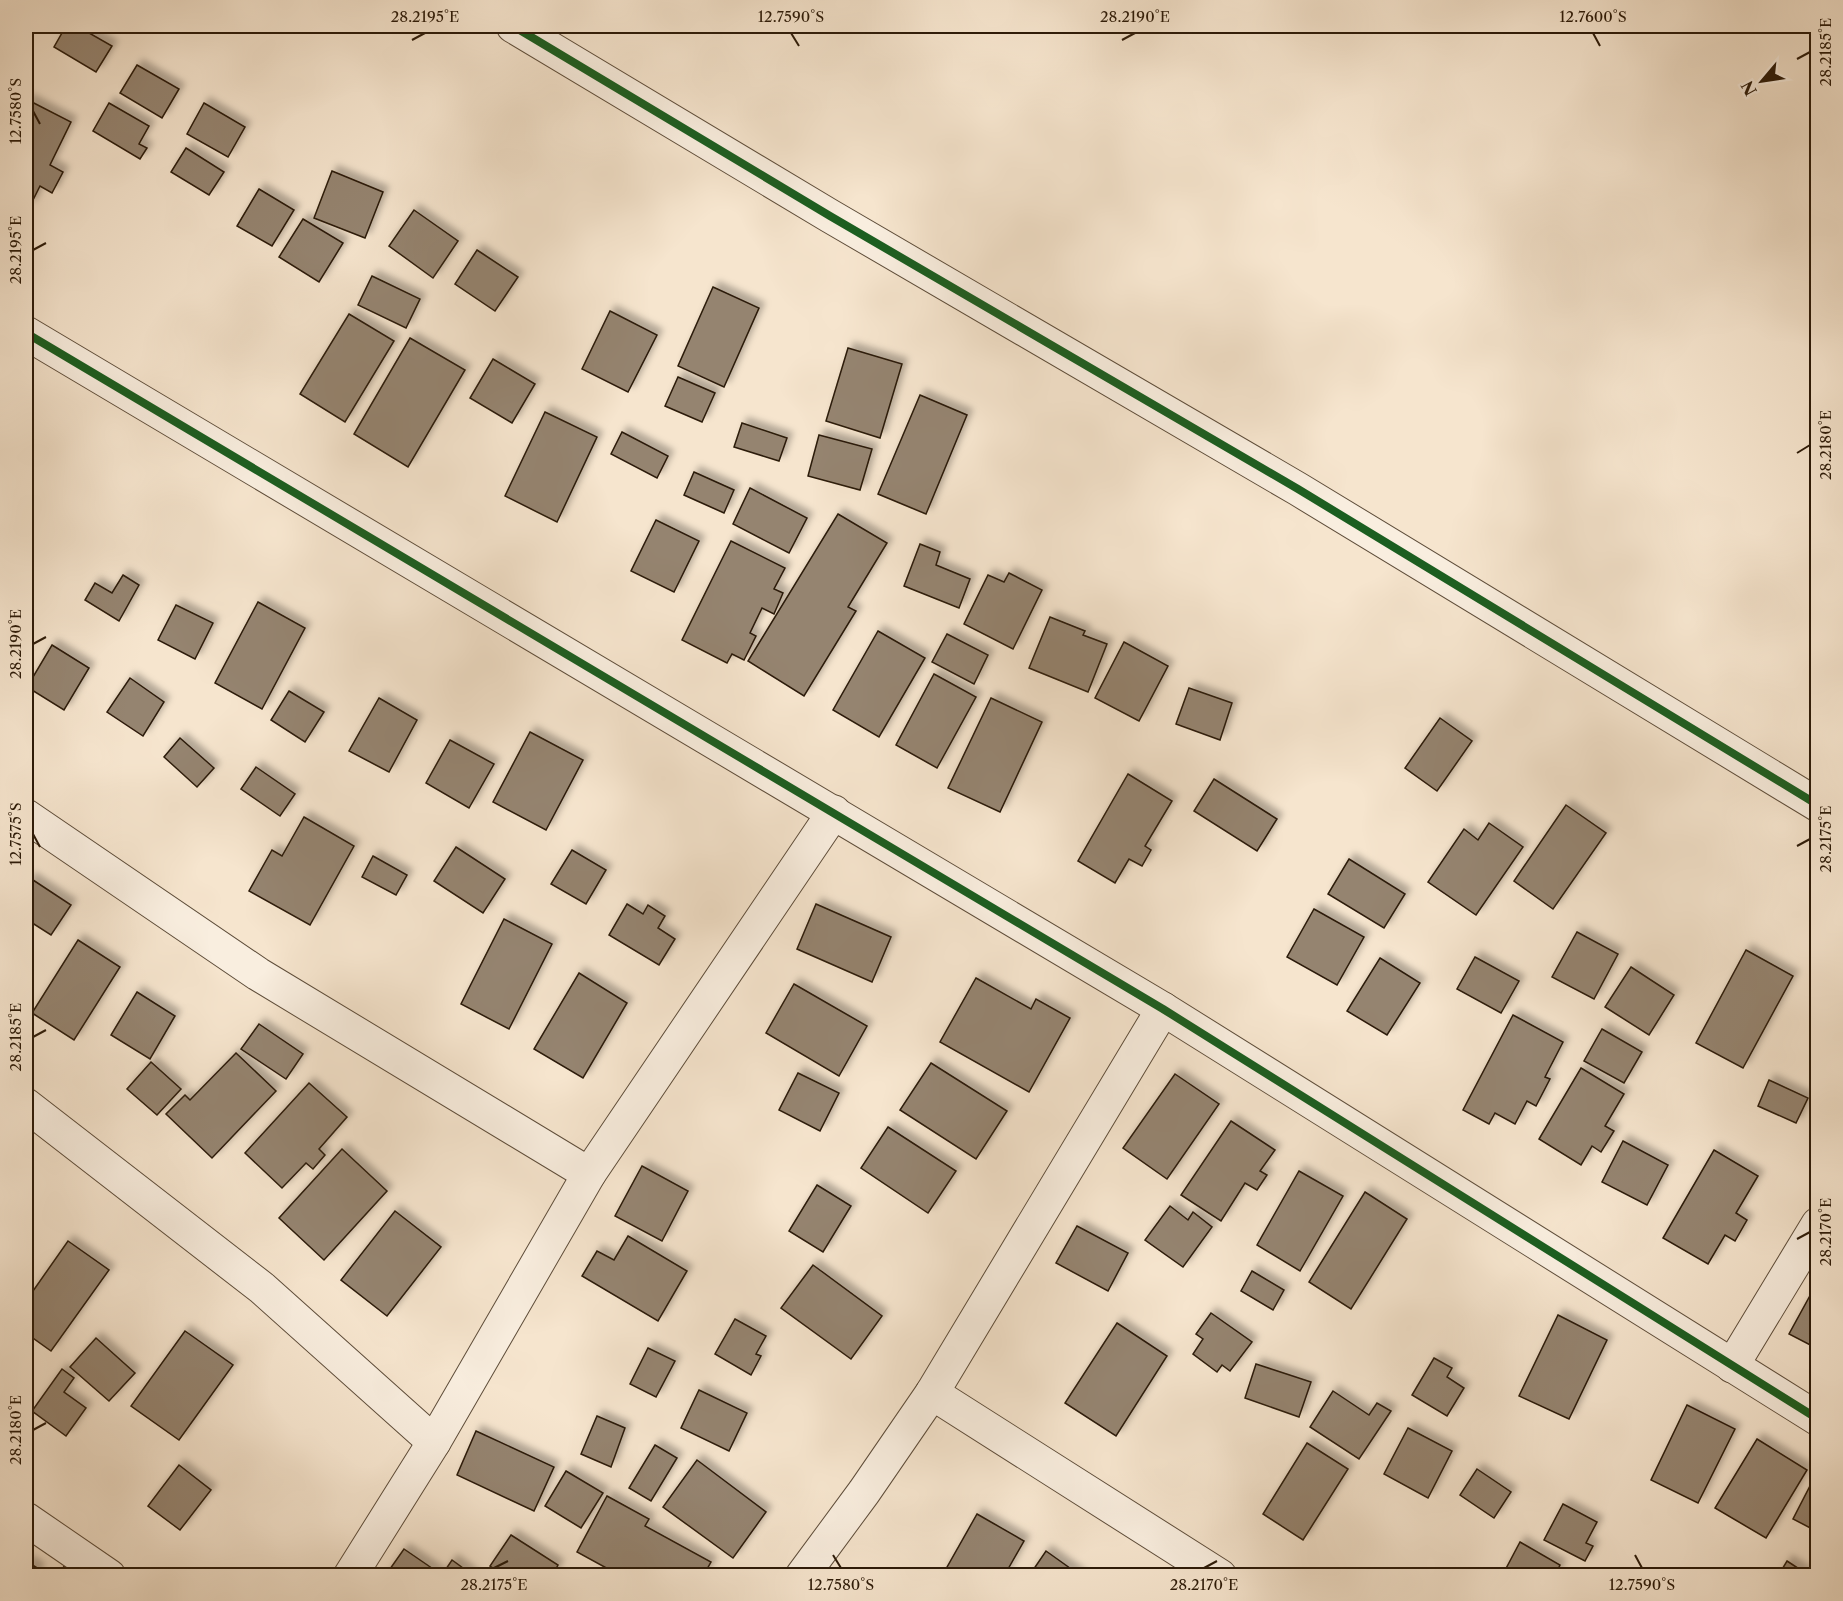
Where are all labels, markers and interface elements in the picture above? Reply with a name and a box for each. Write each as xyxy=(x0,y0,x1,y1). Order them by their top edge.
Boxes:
text: 28.2195°E xyxy=(391,7,459,26)
text: 12.7590°S xyxy=(758,7,824,26)
text: 28.2190°E xyxy=(1100,7,1170,26)
text: 12.7600°S xyxy=(1559,7,1627,26)
text: 28.2185°E xyxy=(1816,18,1835,86)
north arrow xyxy=(1732,51,1792,111)
text: N xyxy=(1737,77,1761,99)
text: 12.7580°S xyxy=(6,78,25,144)
text: 28.2195°E xyxy=(6,216,25,284)
text: 28.2180°E xyxy=(1816,410,1835,480)
text: 28.2190°E xyxy=(6,609,25,679)
text: 12.7575°S xyxy=(6,802,25,866)
text: 28.2175°E xyxy=(1816,805,1835,873)
text: 28.2185°E xyxy=(6,1003,25,1071)
text: 28.2170°E xyxy=(1816,1198,1835,1266)
text: 28.2180°E xyxy=(6,1395,25,1465)
text: 28.2175°E xyxy=(460,1575,528,1594)
text: 12.7580°S xyxy=(808,1575,874,1594)
text: 28.2170°E xyxy=(1170,1575,1238,1594)
text: 12.7590°S xyxy=(1609,1575,1675,1594)

